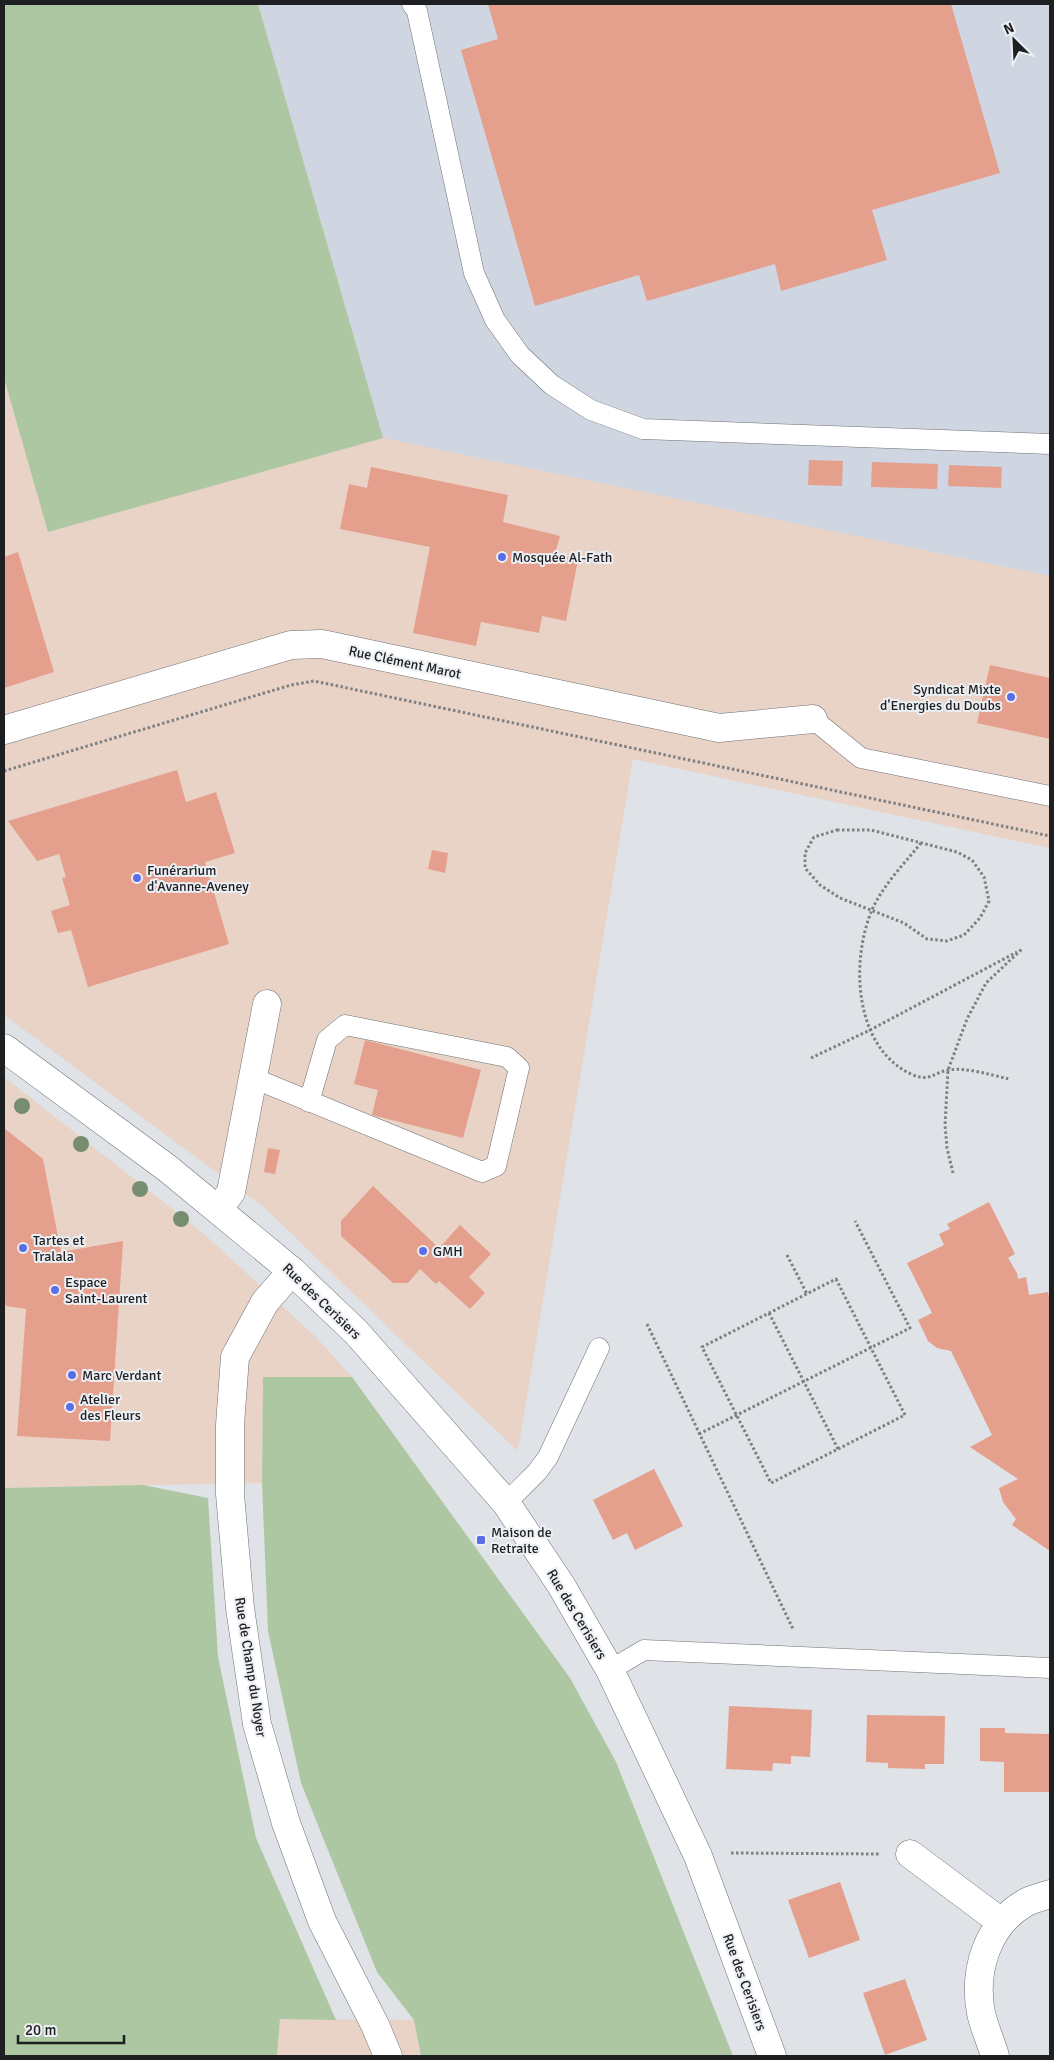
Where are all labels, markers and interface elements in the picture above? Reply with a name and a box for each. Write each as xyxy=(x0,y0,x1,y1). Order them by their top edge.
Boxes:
north arrow xyxy=(989,15,1039,65)
text: N xyxy=(1001,19,1017,38)
place label: Mosquée Al-Fath xyxy=(512,549,612,566)
marker: Mosquée Al-Fath xyxy=(496,551,508,563)
street label: Rue Clément Marot xyxy=(347,642,463,683)
place label: Syndicat Mixte d'Energies du Doubs xyxy=(880,681,1001,714)
marker: Syndicat Mixte d'Energies du Doubs xyxy=(1005,691,1017,703)
place label: Funérarium d'Avanne-Aveney xyxy=(147,862,249,895)
marker: Funérarium d'Avanne-Aveney xyxy=(131,872,143,884)
place label: Tartes et Tralala xyxy=(33,1232,84,1265)
marker: Tartes et Tralala xyxy=(17,1242,29,1254)
place label: GMH xyxy=(433,1243,463,1260)
marker: GMH xyxy=(417,1245,429,1257)
street label: Rue des Cerisiers xyxy=(279,1260,364,1343)
place label: Espace Saint-Laurent xyxy=(65,1274,148,1307)
marker: Espace Saint-Laurent xyxy=(49,1284,61,1296)
place label: Marc Verdant xyxy=(82,1367,161,1384)
marker: Marc Verdant xyxy=(66,1369,78,1381)
place label: Atelier des Fleurs xyxy=(80,1391,141,1424)
marker: Atelier des Fleurs xyxy=(64,1401,76,1413)
place label: Maison de Retraite xyxy=(491,1524,552,1557)
marker: Maison de Retraite xyxy=(475,1534,487,1546)
street label: Rue des Cerisiers xyxy=(543,1566,610,1662)
street label: Rue de Champ du Noyer xyxy=(231,1596,270,1739)
street label: Rue des Cerisiers xyxy=(719,1931,770,2033)
scale bar xyxy=(18,2012,124,2044)
text: 20 m xyxy=(25,2021,56,2039)

